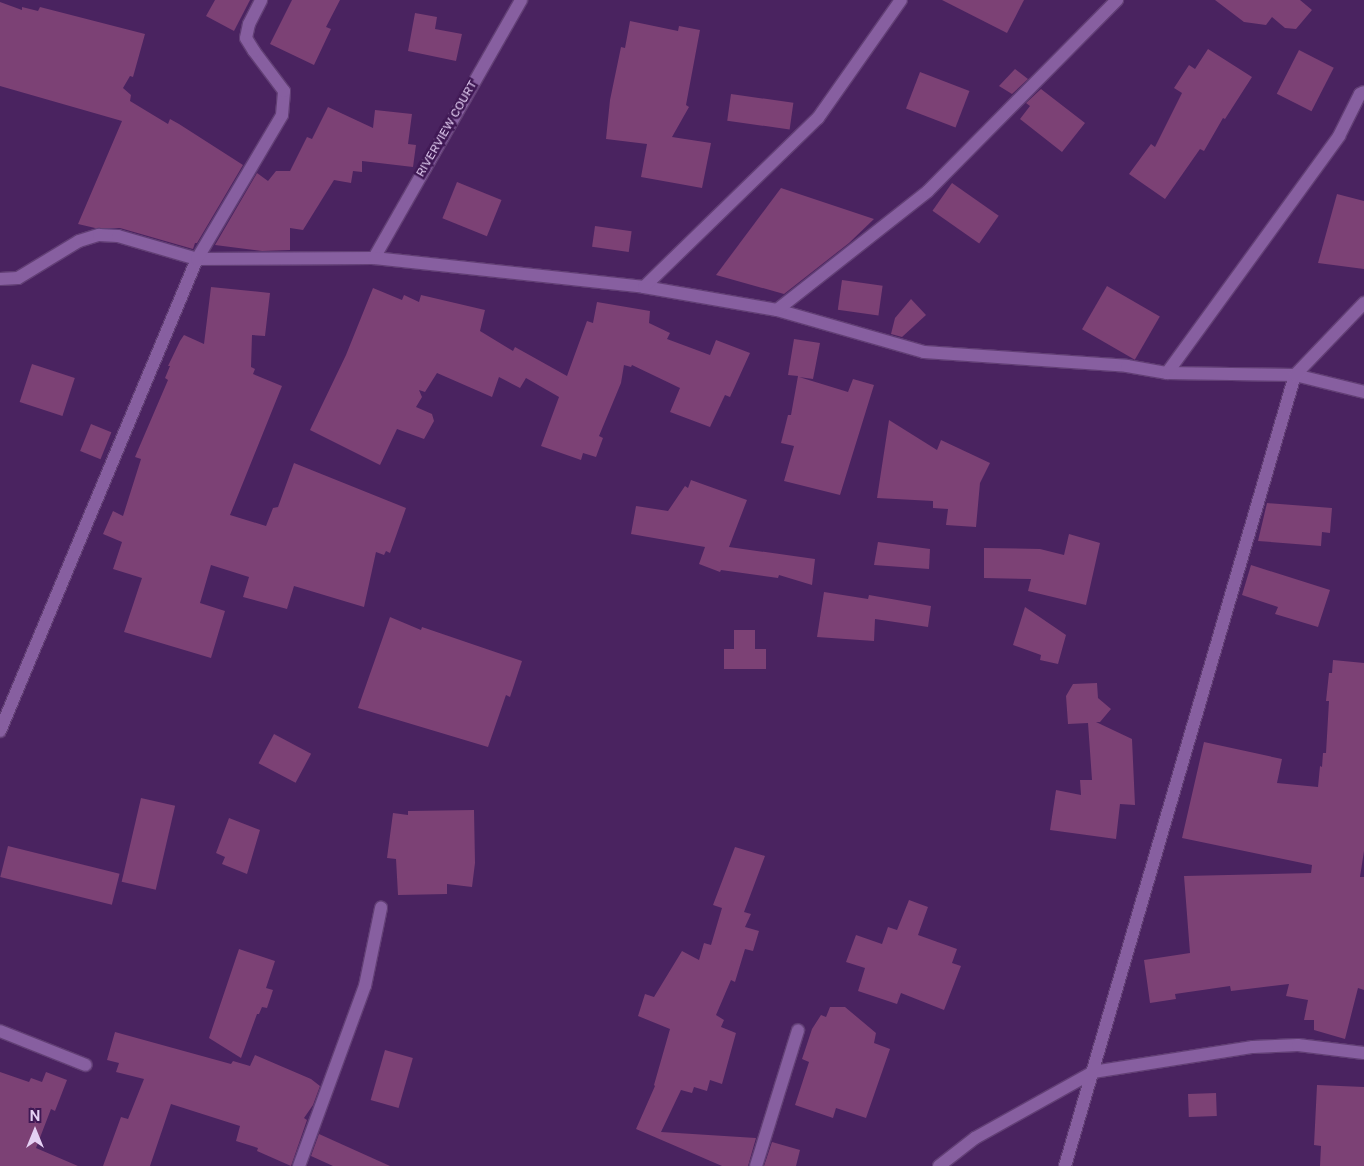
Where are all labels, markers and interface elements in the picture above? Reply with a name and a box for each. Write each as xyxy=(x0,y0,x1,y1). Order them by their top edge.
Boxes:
street label: RIVERVIEW COURT xyxy=(414,78,480,180)
north arrow xyxy=(10,1106,60,1156)
text: N xyxy=(30,1108,40,1124)

